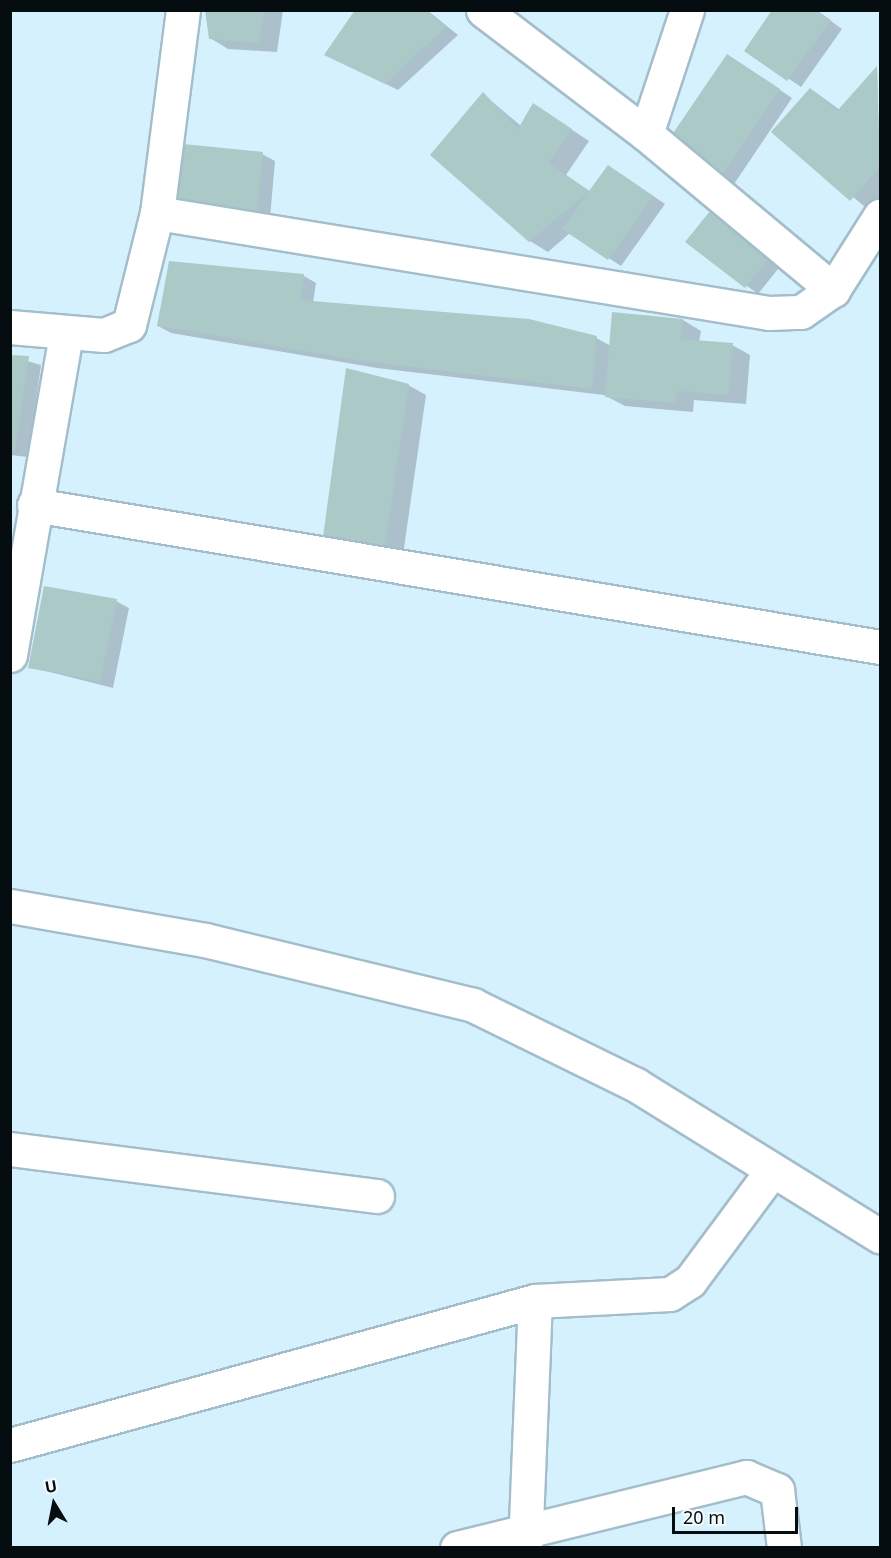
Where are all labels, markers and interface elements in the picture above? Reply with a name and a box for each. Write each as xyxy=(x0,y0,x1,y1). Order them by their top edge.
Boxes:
north arrow xyxy=(24,1474,84,1534)
text: U xyxy=(43,1474,59,1498)
scale bar xyxy=(675,1495,801,1533)
text: 20 m xyxy=(683,1505,725,1529)

